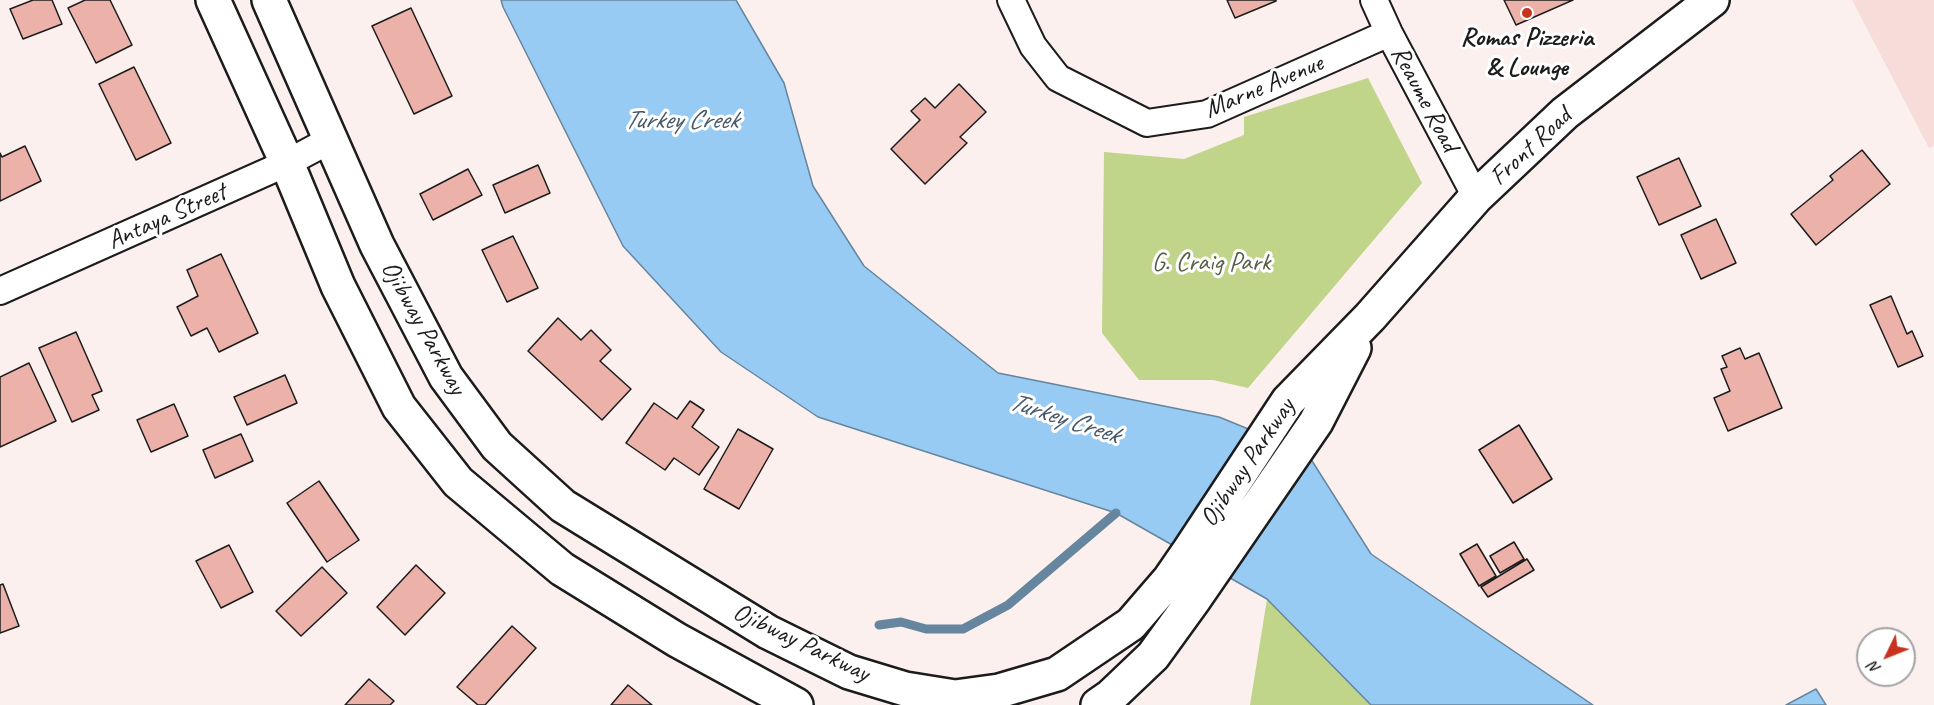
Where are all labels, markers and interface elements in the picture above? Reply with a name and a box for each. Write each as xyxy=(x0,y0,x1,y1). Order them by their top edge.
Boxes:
marker: Romas Pizzeria & Lounge xyxy=(1520,6,1534,20)
place label: Romas Pizzeria & Lounge xyxy=(1461,22,1593,83)
street label: Reaume Road xyxy=(1383,41,1465,157)
street label: Marne Avenue xyxy=(1200,48,1328,126)
street label: Front Road xyxy=(1484,101,1578,193)
water label: Turkey Creek xyxy=(624,105,738,137)
street label: Antaya Street xyxy=(103,177,231,257)
park label: G. Craig Park xyxy=(1152,247,1270,279)
street label: Ojibway Parkway xyxy=(374,256,472,400)
water label: Turkey Creek xyxy=(1005,386,1123,452)
street label: Ojibway Parkway xyxy=(1194,393,1302,533)
street label: Ojibway Parkway xyxy=(728,597,874,689)
north arrow xyxy=(1856,627,1916,687)
text: N xyxy=(1864,657,1885,678)

